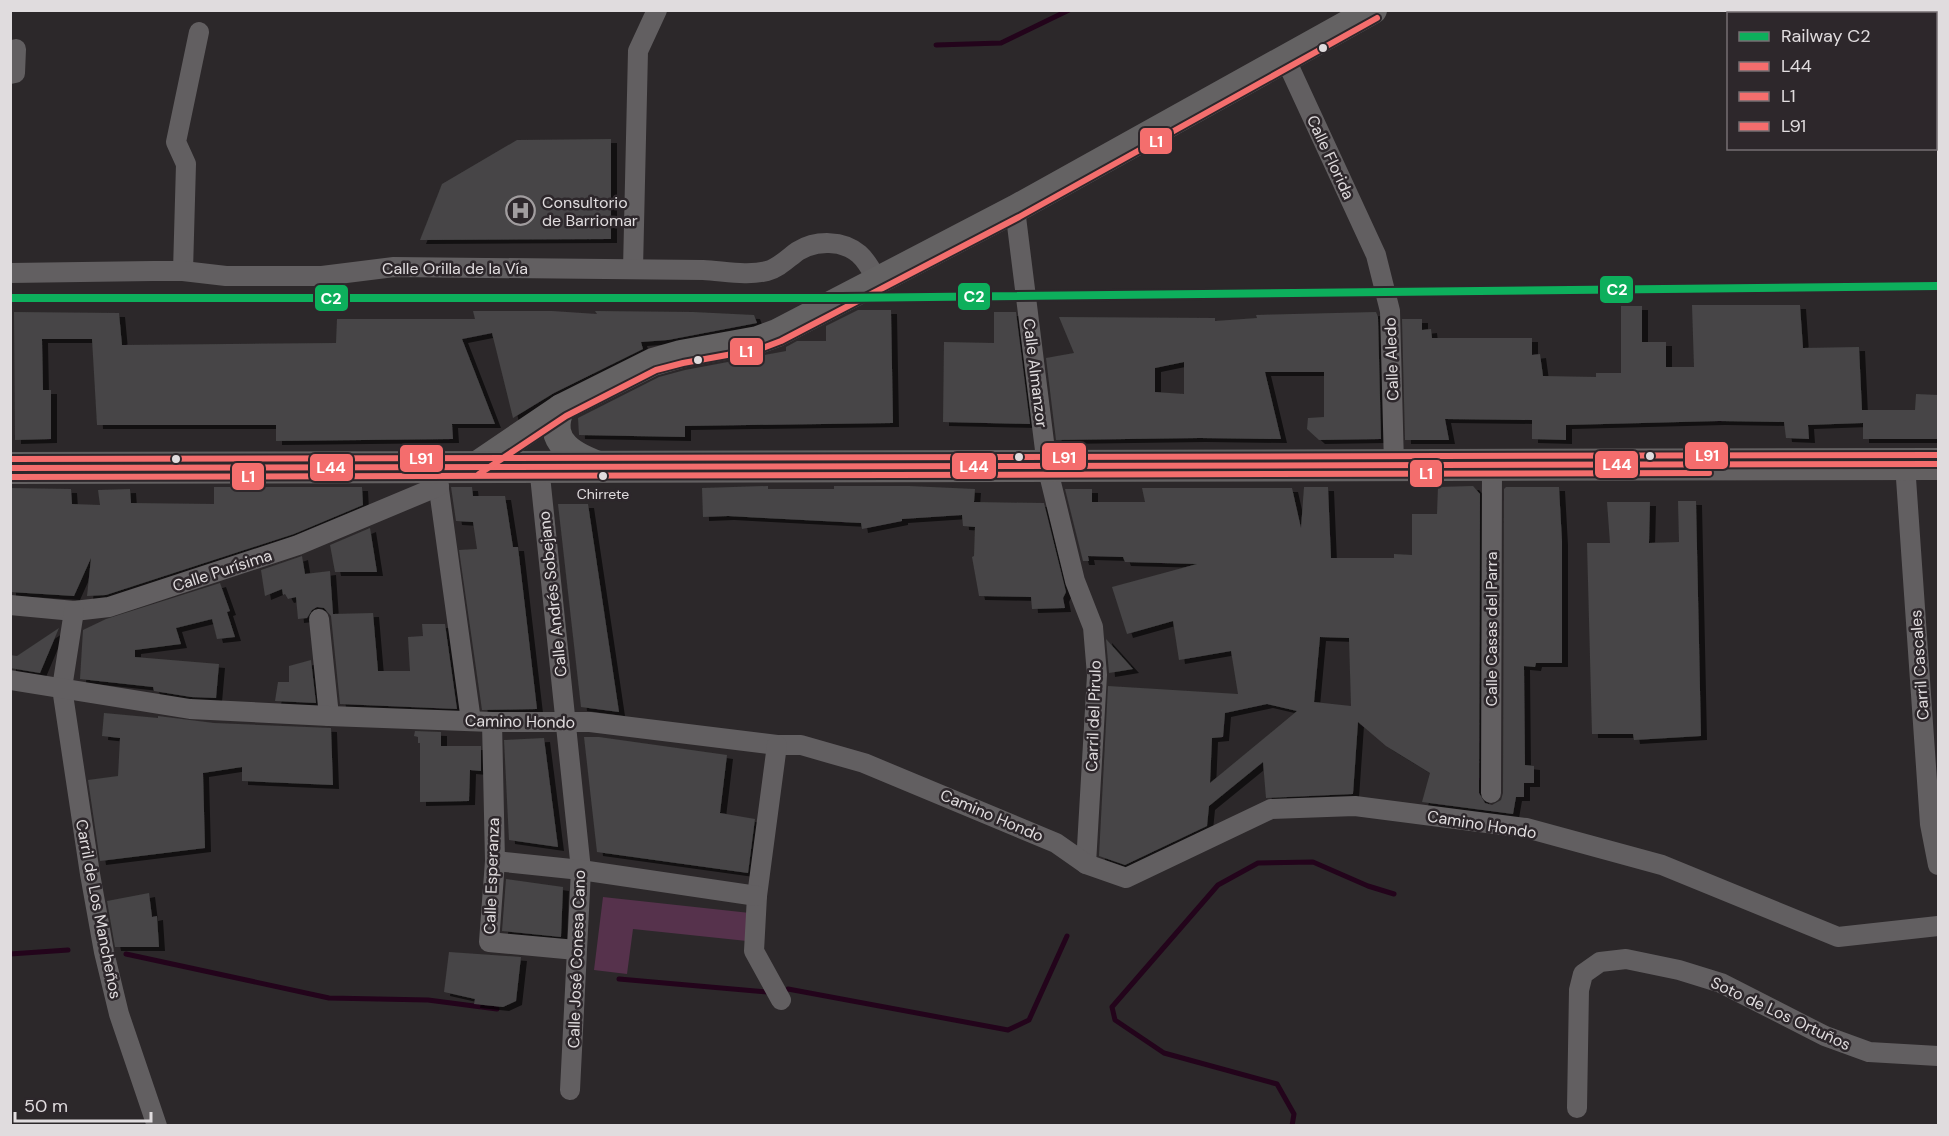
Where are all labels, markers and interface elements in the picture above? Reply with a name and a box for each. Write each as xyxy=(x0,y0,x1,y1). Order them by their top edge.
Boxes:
legend xyxy=(1727,12,1937,150)
text: Railway C2 xyxy=(1781,24,1871,48)
unlabelled marker xyxy=(1317,42,1329,54)
text: L44 xyxy=(1781,54,1812,78)
text: L1 xyxy=(1781,84,1796,108)
street label: Calle Florida xyxy=(1302,112,1359,203)
text: L91 xyxy=(1781,114,1806,138)
line badge: L1 xyxy=(1139,127,1173,155)
text: L1 xyxy=(1149,131,1163,152)
place label: Consultorio de Barriomar xyxy=(542,192,638,231)
hospital icon: Consultorio de Barriomar xyxy=(505,195,537,227)
street label: Calle Orilla de la Vía xyxy=(382,258,528,279)
line badge: C2 xyxy=(1599,275,1634,304)
text: C2 xyxy=(1606,279,1628,300)
line badge: C2 xyxy=(957,282,991,311)
line badge: C2 xyxy=(314,284,349,312)
text: C2 xyxy=(963,286,985,307)
text: C2 xyxy=(320,288,342,309)
street label: Calle Almanzor xyxy=(1018,317,1053,429)
street label: Calle Aledo xyxy=(1380,317,1403,401)
line badge: L1 xyxy=(729,337,764,366)
text: L1 xyxy=(739,341,753,362)
unlabelled marker xyxy=(692,354,704,366)
line badge: L91 xyxy=(1684,441,1729,470)
line badge: L91 xyxy=(1041,442,1087,471)
line badge: L91 xyxy=(399,444,444,473)
text: L91 xyxy=(1695,445,1719,466)
text: L91 xyxy=(1052,447,1076,468)
text: L91 xyxy=(409,448,433,469)
line badge: L44 xyxy=(1594,450,1639,479)
unlabelled marker xyxy=(1644,450,1656,462)
unlabelled marker xyxy=(1013,451,1025,463)
line badge: L44 xyxy=(951,452,997,480)
unlabelled marker xyxy=(170,453,182,465)
line badge: L44 xyxy=(309,453,354,482)
text: L44 xyxy=(1602,454,1632,475)
text: L44 xyxy=(959,456,989,477)
text: L44 xyxy=(316,457,346,478)
line badge: L1 xyxy=(1409,459,1443,488)
line badge: L1 xyxy=(231,462,265,491)
text: L1 xyxy=(1419,463,1433,484)
text: L1 xyxy=(241,466,255,487)
marker: Chirrete xyxy=(597,470,609,482)
place label: Chirrete xyxy=(577,485,629,503)
street label: Calle Andrés Sobejano xyxy=(533,510,572,678)
street label: Calle Purísima xyxy=(170,545,275,596)
street label: Calle Casas del Parra xyxy=(1481,552,1502,706)
street label: Carril Cascales xyxy=(1905,609,1934,721)
street label: Carril del Pirulo xyxy=(1081,660,1106,772)
street label: Camino Hondo xyxy=(465,710,575,733)
street label: Camino Hondo xyxy=(937,784,1047,847)
street label: Camino Hondo xyxy=(1426,805,1538,843)
street label: Calle Esperanza xyxy=(479,817,504,935)
street label: Carril de Los Mancheños xyxy=(71,818,126,1001)
street label: Calle José Conesa Cano xyxy=(563,869,590,1049)
street label: Soto de Los Ortuños xyxy=(1708,972,1854,1055)
scale bar xyxy=(15,1085,152,1123)
text: 50 m xyxy=(24,1094,68,1118)

